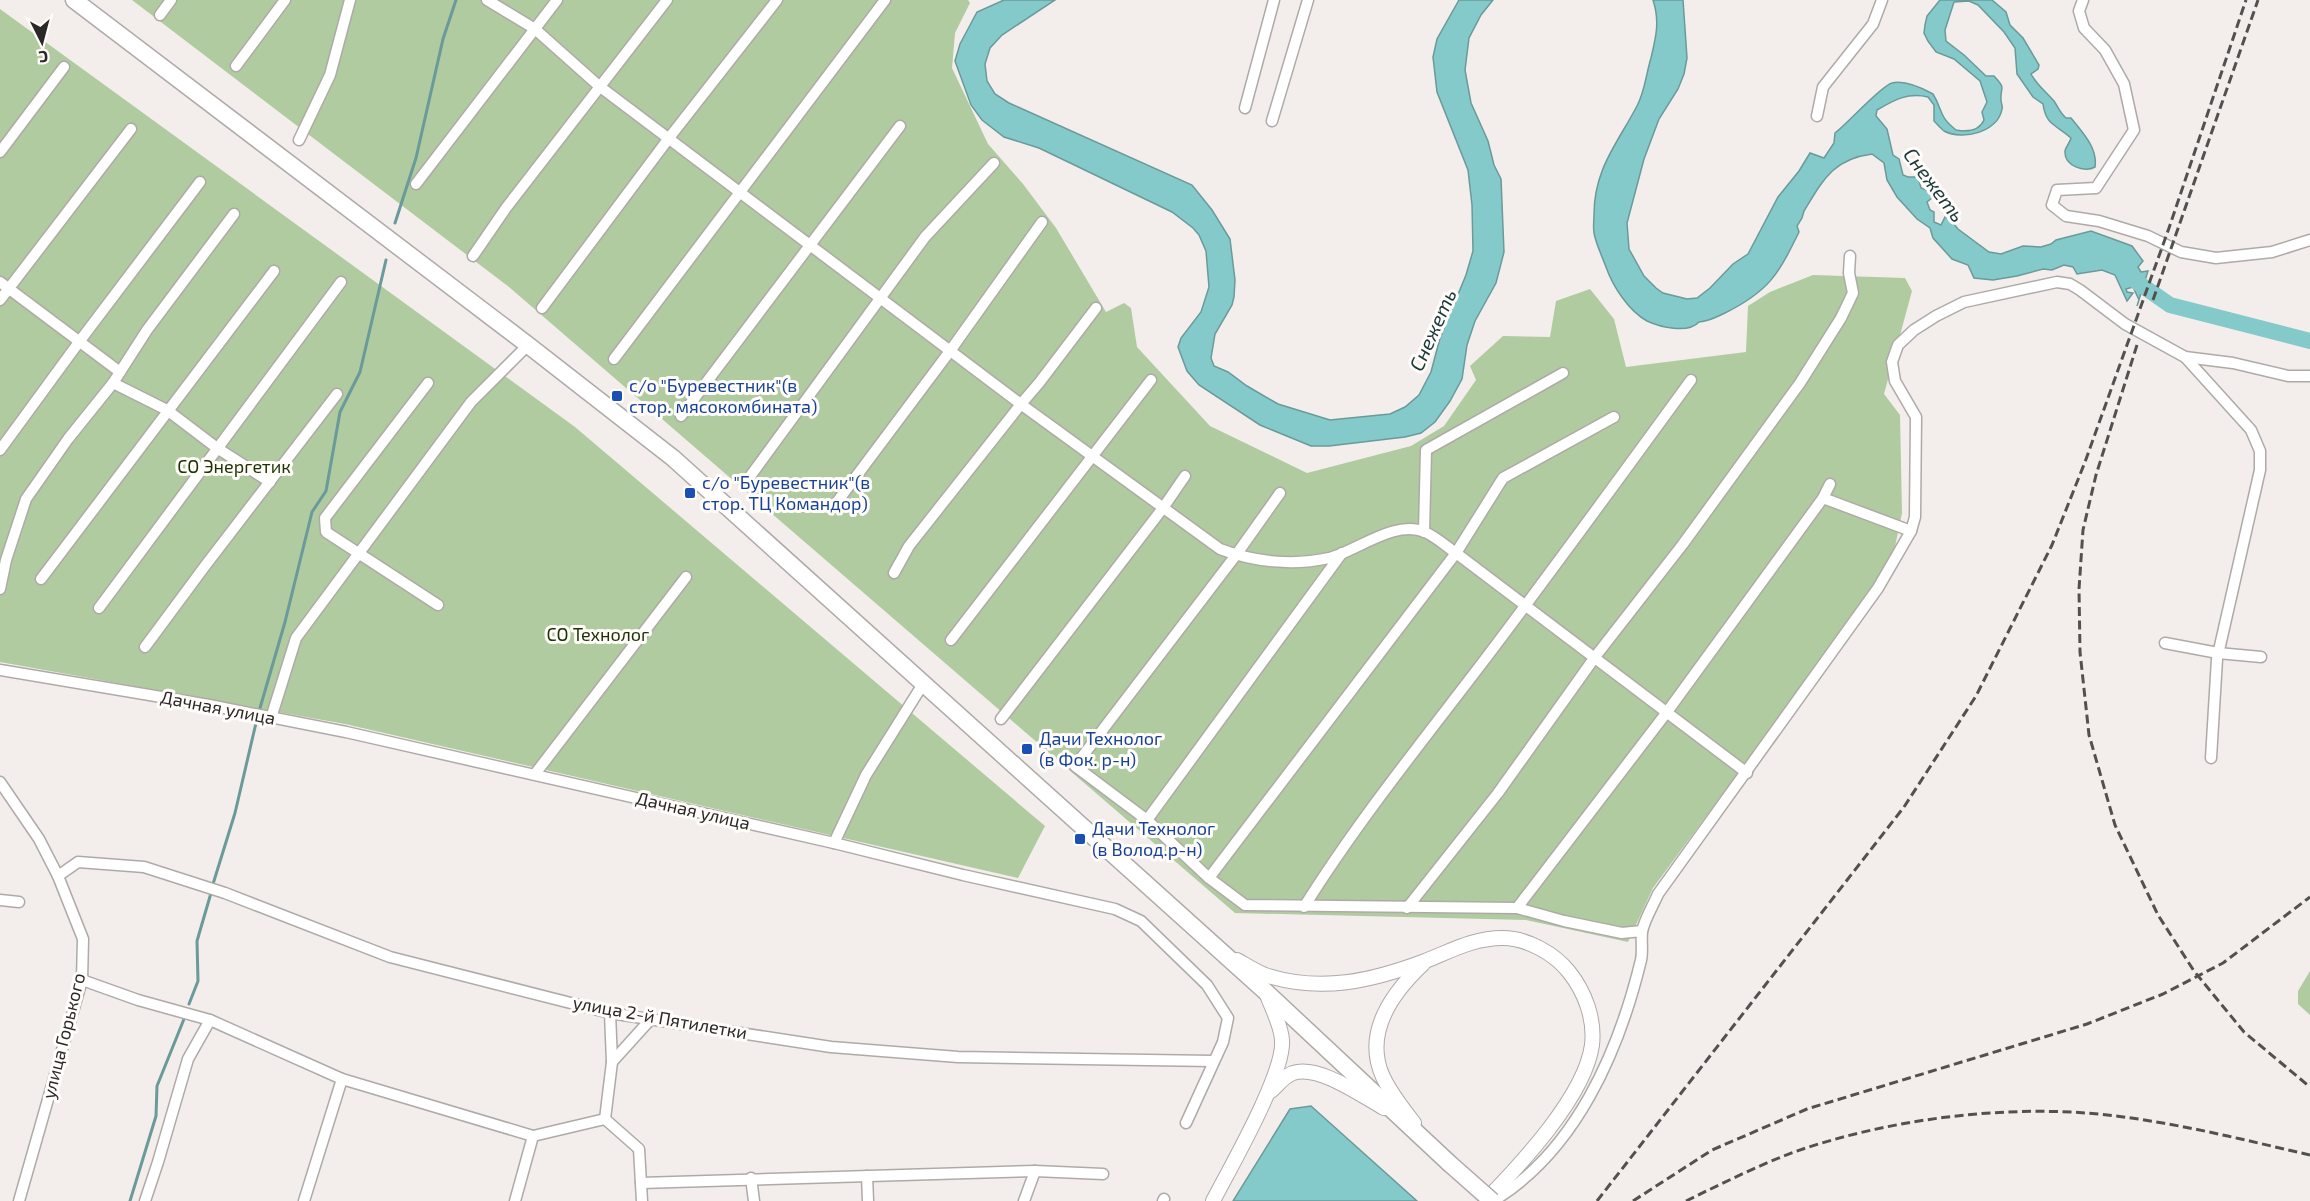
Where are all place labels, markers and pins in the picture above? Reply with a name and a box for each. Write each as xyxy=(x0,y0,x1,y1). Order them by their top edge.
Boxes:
place label: с/о "Буревестник"(в стор. мясокомбината) xyxy=(629,374,818,417)
marker: с/о "Буревестник"(в стор. мясокомбината) xyxy=(610,389,624,403)
place label: с/о "Буревестник"(в стор. ТЦ Командор) xyxy=(702,471,870,514)
marker: с/о "Буревестник"(в стор. ТЦ Командор) xyxy=(683,486,697,500)
place label: Дачи Технолог (в Фок. р-н) xyxy=(1039,727,1162,770)
marker: Дачи Технолог (в Фок. р-н) xyxy=(1020,742,1034,756)
place label: Дачи Технолог (в Волод.р-н) xyxy=(1092,817,1215,860)
marker: Дачи Технолог (в Волод.р-н) xyxy=(1073,832,1087,846)

